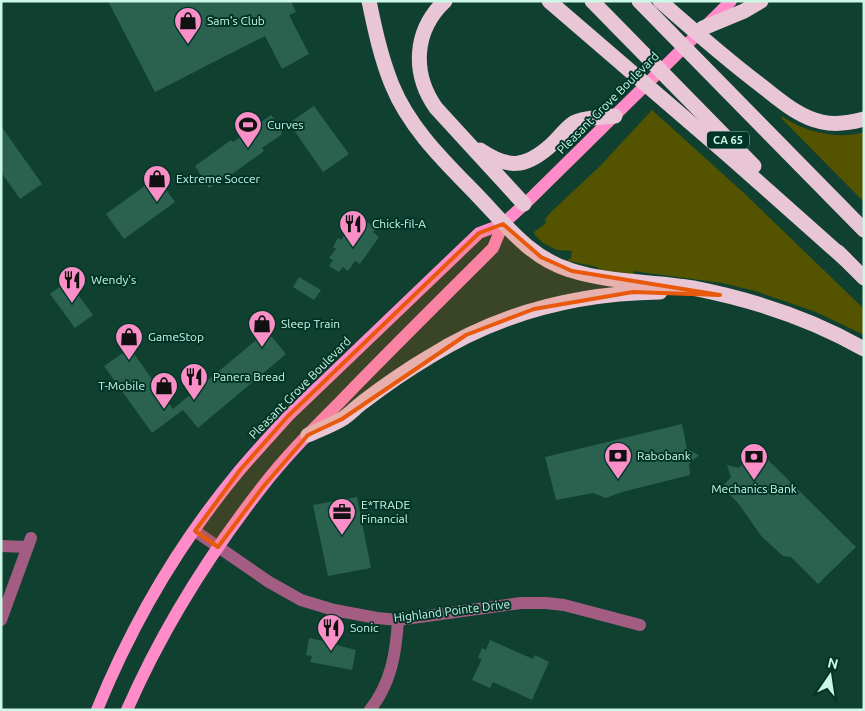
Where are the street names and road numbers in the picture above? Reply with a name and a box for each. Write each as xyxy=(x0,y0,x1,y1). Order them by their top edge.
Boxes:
street label: Pleasant Grove Boulevard xyxy=(554,49,661,156)
road number: CA 65 xyxy=(707,132,749,148)
street label: Pleasant Grove Boulevard xyxy=(246,334,353,441)
street label: Highland Pointe Drive xyxy=(393,597,511,624)

